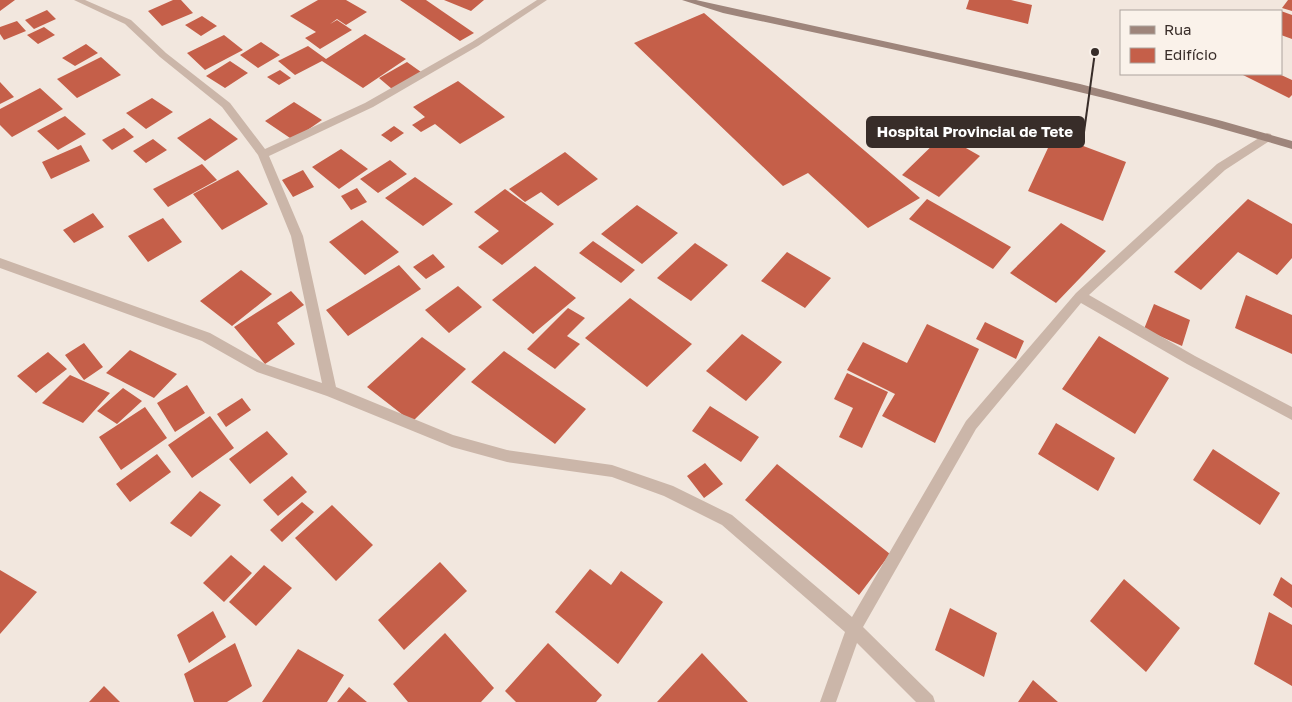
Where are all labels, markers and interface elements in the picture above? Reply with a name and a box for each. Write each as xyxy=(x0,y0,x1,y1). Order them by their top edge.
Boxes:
legend xyxy=(1120,10,1282,75)
text: Rua xyxy=(1164,20,1191,38)
text: Edifício xyxy=(1164,45,1217,63)
callout: Hospital Provincial de Tete xyxy=(867,117,1084,147)
text: Hospital Provincial de Tete xyxy=(877,122,1073,140)

